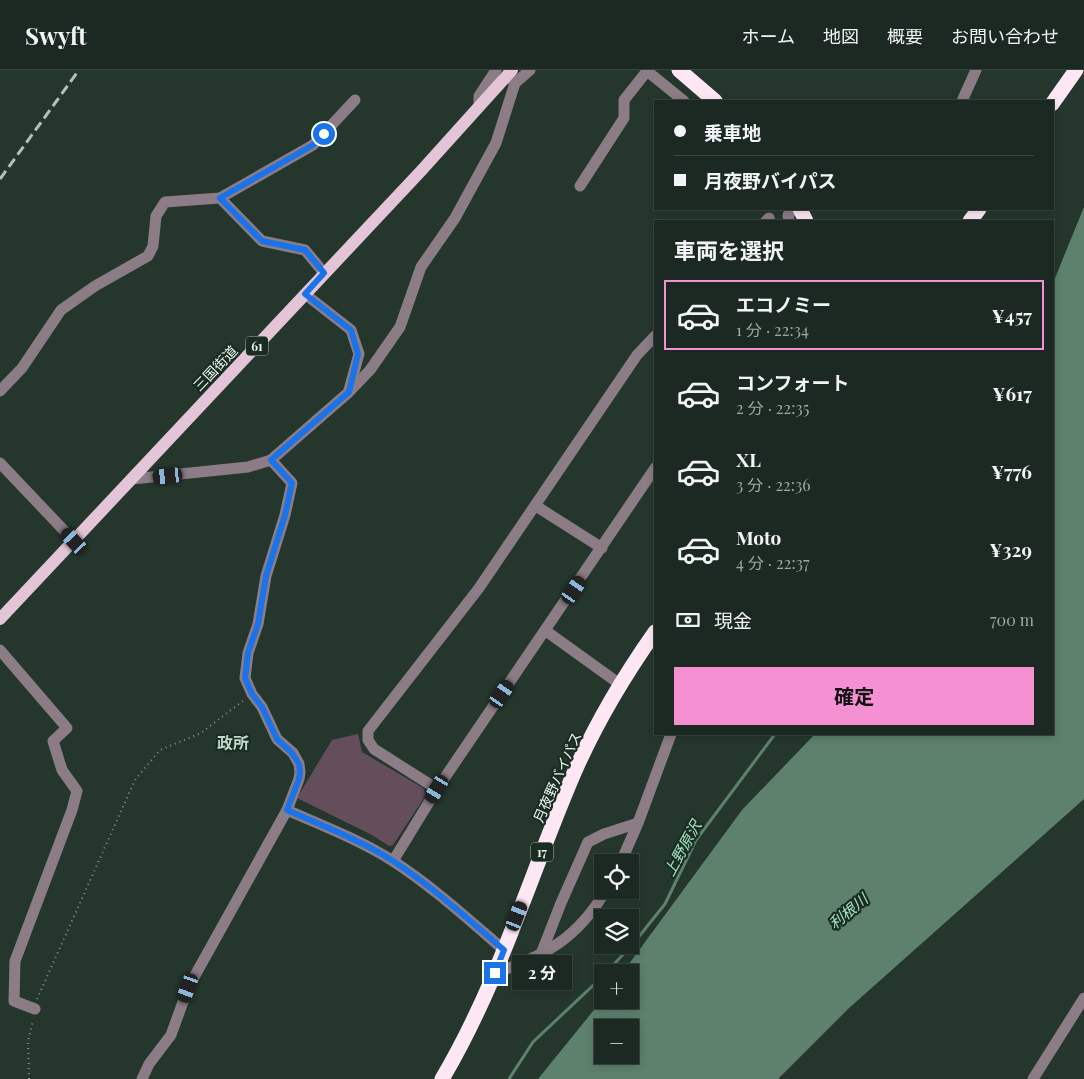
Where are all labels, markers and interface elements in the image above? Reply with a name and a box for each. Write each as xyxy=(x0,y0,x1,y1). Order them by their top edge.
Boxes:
text: Swyft xyxy=(25,19,87,51)
text: ホーム xyxy=(742,24,795,48)
text: 地図 xyxy=(823,24,859,48)
text: 概要 xyxy=(887,24,923,48)
text: お問い合わせ xyxy=(951,24,1059,48)
text: 乗車地 xyxy=(704,119,761,145)
route start xyxy=(313,123,335,145)
text: 月夜野バイパス xyxy=(704,167,837,193)
text: 車両を選択 xyxy=(674,235,784,265)
text: エコノミー xyxy=(736,291,831,317)
icon: car xyxy=(676,293,721,338)
text: ¥457 xyxy=(992,302,1032,328)
text: 1 分 · 22:34 xyxy=(736,319,809,340)
road number: 61 xyxy=(246,336,268,356)
street label: 三国街道 xyxy=(189,341,241,395)
text: コンフォート xyxy=(736,369,849,395)
icon: car xyxy=(676,371,721,416)
text: ¥617 xyxy=(993,380,1032,406)
text: 2 分 · 22:35 xyxy=(736,397,809,418)
text: XL xyxy=(736,446,761,472)
icon: car xyxy=(676,449,721,494)
text: ¥776 xyxy=(991,458,1032,484)
car xyxy=(152,467,183,485)
text: 3 分 · 22:36 xyxy=(736,474,810,495)
text: Moto xyxy=(736,524,781,550)
car xyxy=(58,525,89,557)
icon: car xyxy=(676,527,721,572)
text: ¥329 xyxy=(989,536,1032,562)
text: 4 分 · 22:37 xyxy=(736,552,809,573)
car xyxy=(559,573,588,607)
icon: cash xyxy=(674,606,702,634)
text: 現金 xyxy=(714,607,752,633)
text: 700 m xyxy=(990,609,1034,630)
button: 確定 xyxy=(674,667,1034,725)
car xyxy=(487,677,516,711)
street label: 月夜野バイパス xyxy=(528,728,586,826)
district label: 政所 xyxy=(217,732,249,753)
car xyxy=(422,772,451,806)
water label: 上野原沢 xyxy=(659,815,706,879)
road number: 17 xyxy=(531,842,553,862)
map controls xyxy=(594,854,639,1064)
button: locate xyxy=(594,854,639,899)
water label: 利根川 xyxy=(824,888,873,933)
car xyxy=(504,899,529,933)
button: layers xyxy=(594,909,639,954)
callout: 2 分 xyxy=(512,956,572,990)
route end xyxy=(484,962,506,984)
text: 2 分 xyxy=(528,962,556,983)
button: + xyxy=(594,964,639,1009)
car xyxy=(175,971,200,1005)
button: − xyxy=(594,1019,639,1064)

